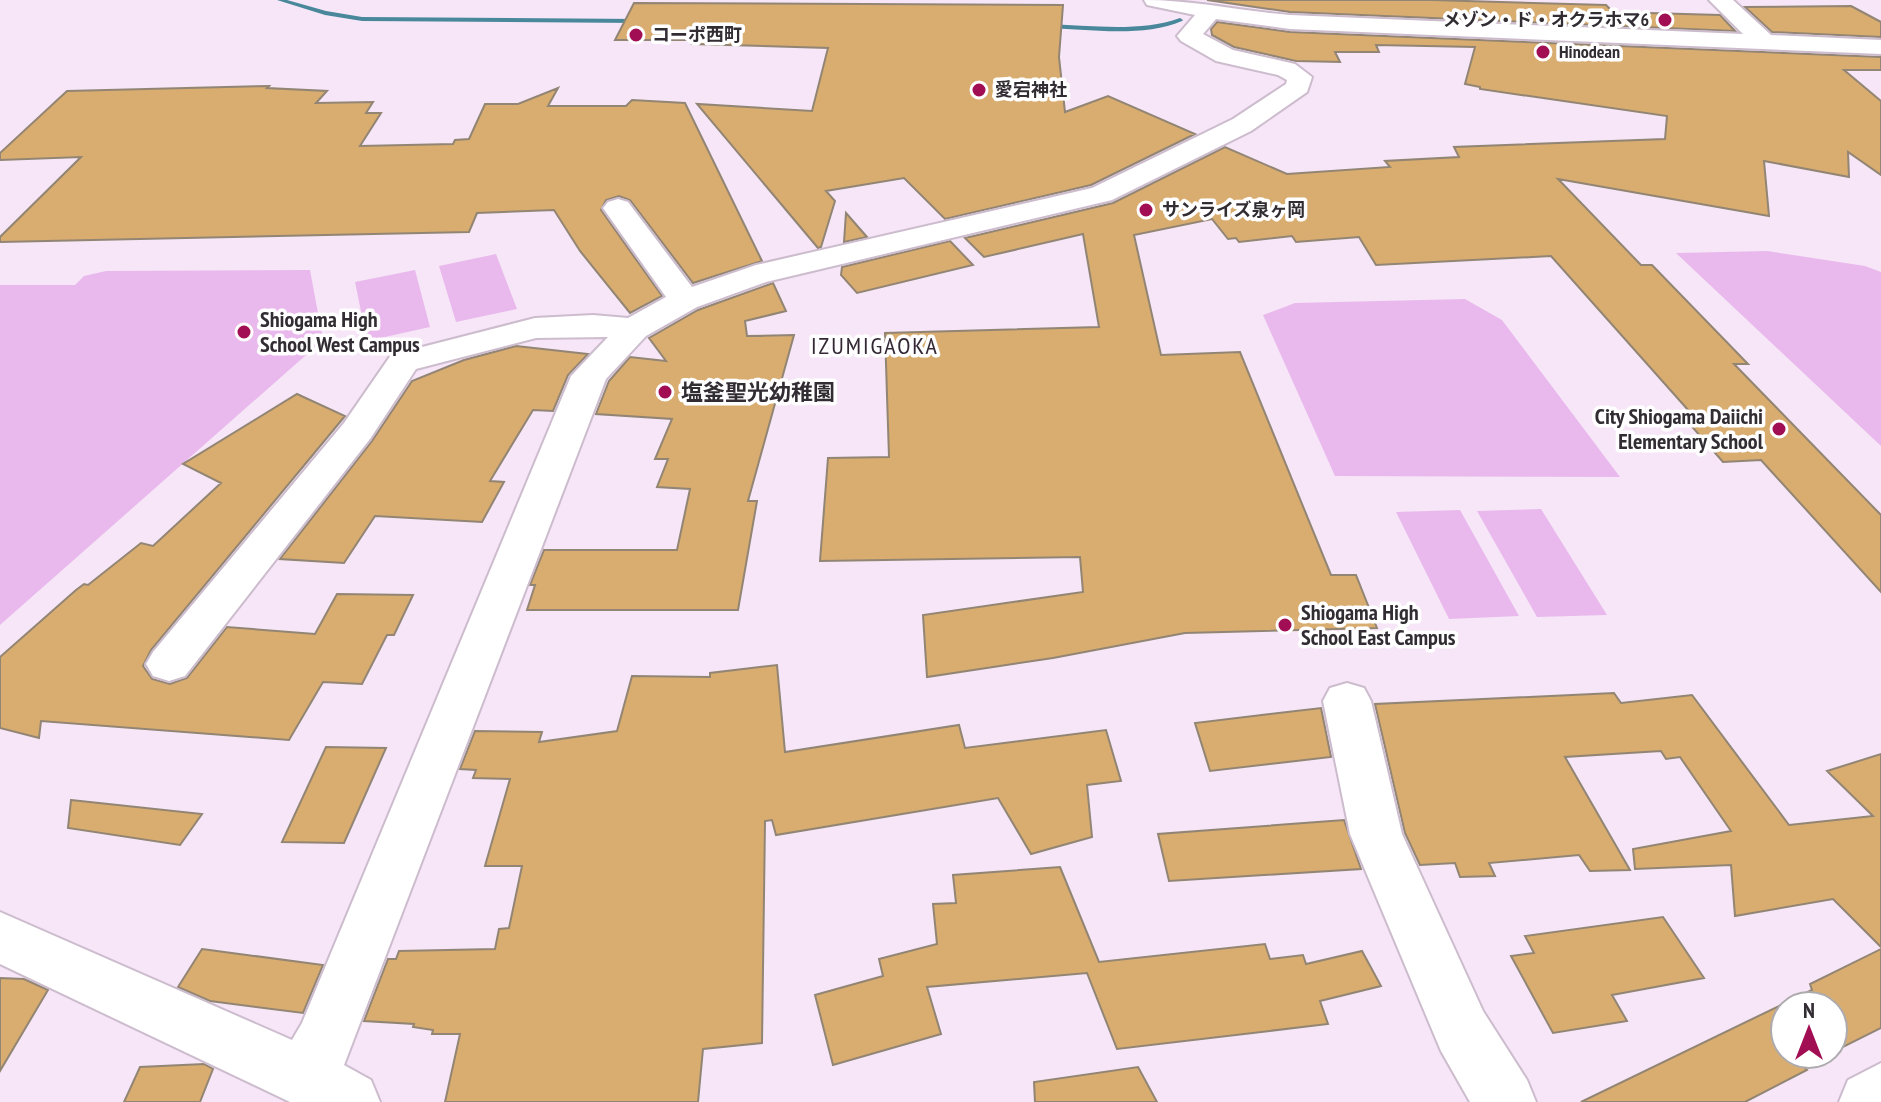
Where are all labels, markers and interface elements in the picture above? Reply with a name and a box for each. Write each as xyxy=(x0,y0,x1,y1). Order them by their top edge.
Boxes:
place label: メゾン・ド・オクラホマ6 xyxy=(1443,8,1649,31)
marker: メゾン・ド・オクラホマ6 xyxy=(1656,11,1674,29)
place label: コーポ西町 xyxy=(652,23,742,46)
marker: コーポ西町 xyxy=(627,26,645,44)
place label: Hinodean xyxy=(1559,40,1620,63)
marker: Hinodean xyxy=(1534,43,1552,61)
place label: 愛宕神社 xyxy=(995,78,1067,101)
marker: 愛宕神社 xyxy=(970,81,988,99)
place label: サンライズ泉ヶ岡 xyxy=(1162,198,1305,221)
marker: サンライズ泉ヶ岡 xyxy=(1137,201,1155,219)
place label: Shiogama High School West Campus xyxy=(260,305,420,358)
marker: Shiogama High School West Campus xyxy=(235,323,253,341)
district label: IZUMIGAOKA xyxy=(811,330,939,361)
place label: 塩釜聖光幼稚園 xyxy=(681,378,835,406)
marker: 塩釜聖光幼稚園 xyxy=(656,383,674,401)
place label: City Shiogama Daiichi Elementary School xyxy=(1595,402,1764,455)
marker: City Shiogama Daiichi Elementary School xyxy=(1770,420,1788,438)
place label: Shiogama High School East Campus xyxy=(1301,598,1456,651)
marker: Shiogama High School East Campus xyxy=(1276,616,1294,634)
north arrow xyxy=(1769,990,1849,1070)
text: N xyxy=(1803,996,1815,1024)

